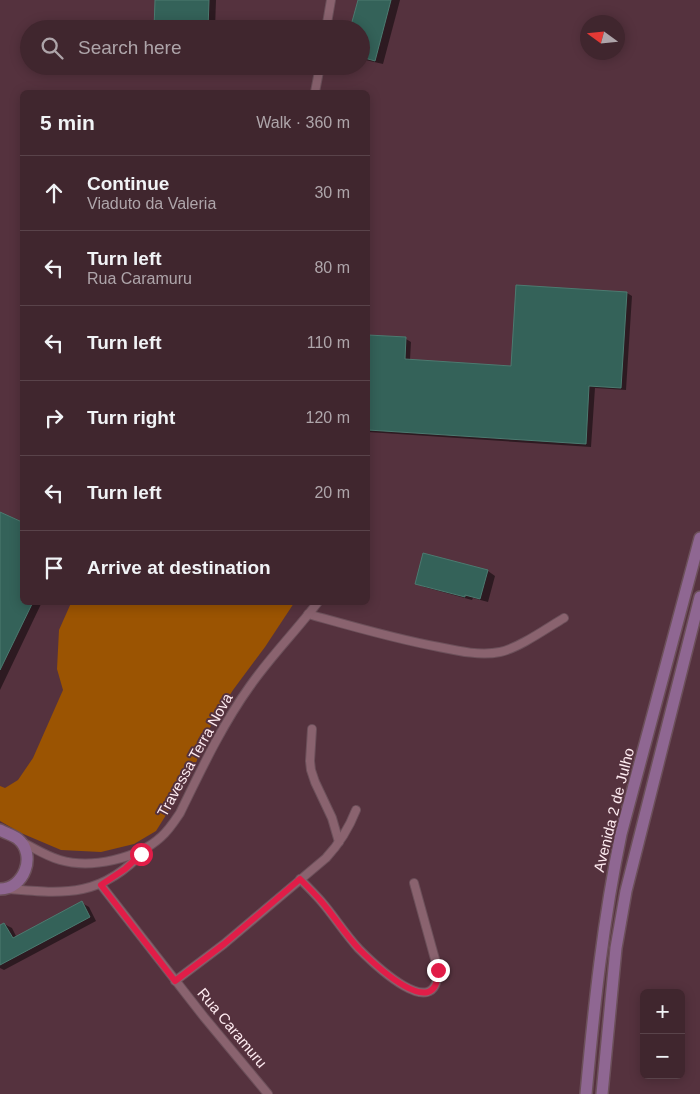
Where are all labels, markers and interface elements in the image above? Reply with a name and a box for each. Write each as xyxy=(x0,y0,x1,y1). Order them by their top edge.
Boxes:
north arrow xyxy=(580,15,625,60)
search box xyxy=(20,20,370,75)
icon: search xyxy=(38,34,66,62)
text: Search here xyxy=(78,37,182,58)
text: 5 min xyxy=(40,111,95,134)
text: Walk · 360 m xyxy=(256,114,350,131)
text: Continue xyxy=(87,173,169,194)
icon: ahead xyxy=(40,179,68,207)
text: 30 m xyxy=(314,184,350,201)
text: Viaduto da Valeria xyxy=(87,195,216,212)
text: Turn left xyxy=(87,248,162,269)
icon: left xyxy=(40,254,68,282)
text: 80 m xyxy=(314,259,350,276)
text: Rua Caramuru xyxy=(87,270,192,287)
icon: left xyxy=(40,329,68,357)
text: Turn left xyxy=(87,332,162,353)
text: 110 m xyxy=(307,334,350,351)
icon: right xyxy=(40,404,68,432)
text: Turn right xyxy=(87,407,175,428)
text: 120 m xyxy=(306,409,350,426)
icon: left xyxy=(40,479,68,507)
text: Turn left xyxy=(87,482,162,503)
text: 20 m xyxy=(314,484,350,501)
icon: arrive xyxy=(40,554,68,582)
text: Arrive at destination xyxy=(87,557,271,578)
street label: Travessa Terra Nova xyxy=(154,690,236,819)
street label: Avenida 2 de Julho xyxy=(590,746,637,874)
route start xyxy=(130,843,153,866)
route end xyxy=(427,959,450,982)
street label: Rua Caramuru xyxy=(194,985,271,1071)
map controls xyxy=(640,989,685,1079)
button: + xyxy=(640,989,685,1034)
button: − xyxy=(640,1034,685,1079)

